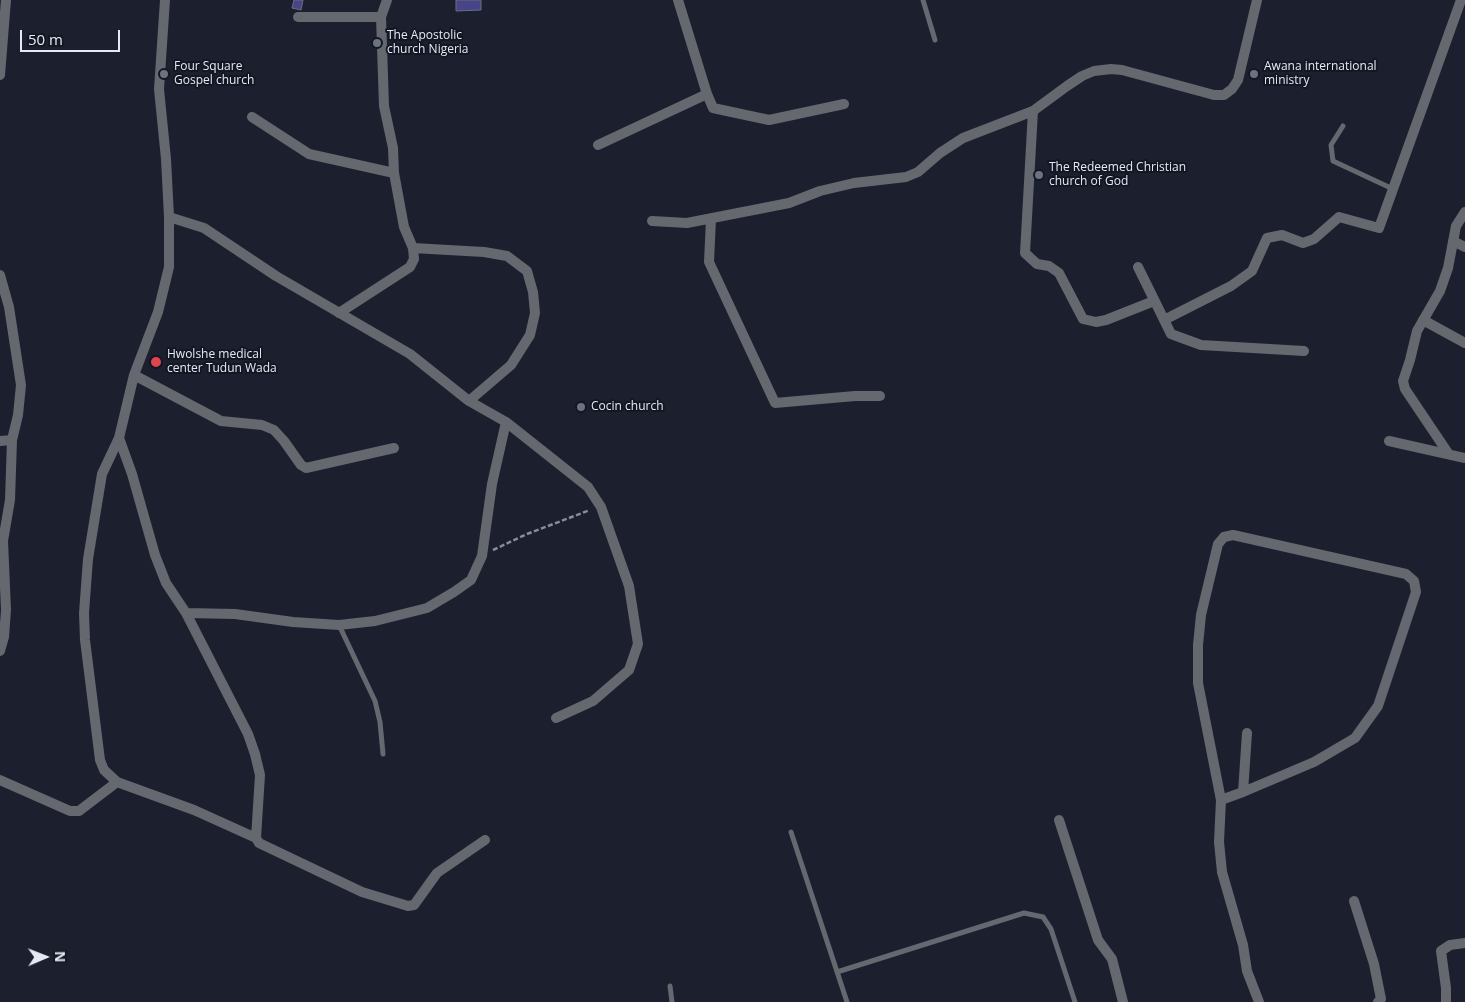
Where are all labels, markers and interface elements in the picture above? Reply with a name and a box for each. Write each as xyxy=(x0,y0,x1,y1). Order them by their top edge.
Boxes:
scale bar xyxy=(22,20,122,52)
text: 50 m xyxy=(28,29,63,49)
place label: The Apostolic church Nigeria xyxy=(387,29,469,57)
marker: The Apostolic church Nigeria xyxy=(371,37,383,49)
place label: Four Square Gospel church xyxy=(174,60,254,88)
place label: Awana international ministry xyxy=(1264,60,1377,88)
marker: Four Square Gospel church xyxy=(158,68,170,80)
marker: Awana international ministry xyxy=(1248,68,1260,80)
place label: The Redeemed Christian church of God xyxy=(1049,161,1186,189)
marker: The Redeemed Christian church of God xyxy=(1033,169,1045,181)
place label: Hwolshe medical center Tudun Wada xyxy=(167,348,277,376)
marker: Hwolshe medical center Tudun Wada xyxy=(149,355,163,369)
place label: Cocin church xyxy=(591,400,664,414)
marker: Cocin church xyxy=(575,401,587,413)
north arrow xyxy=(20,932,70,982)
text: N xyxy=(51,951,70,963)

